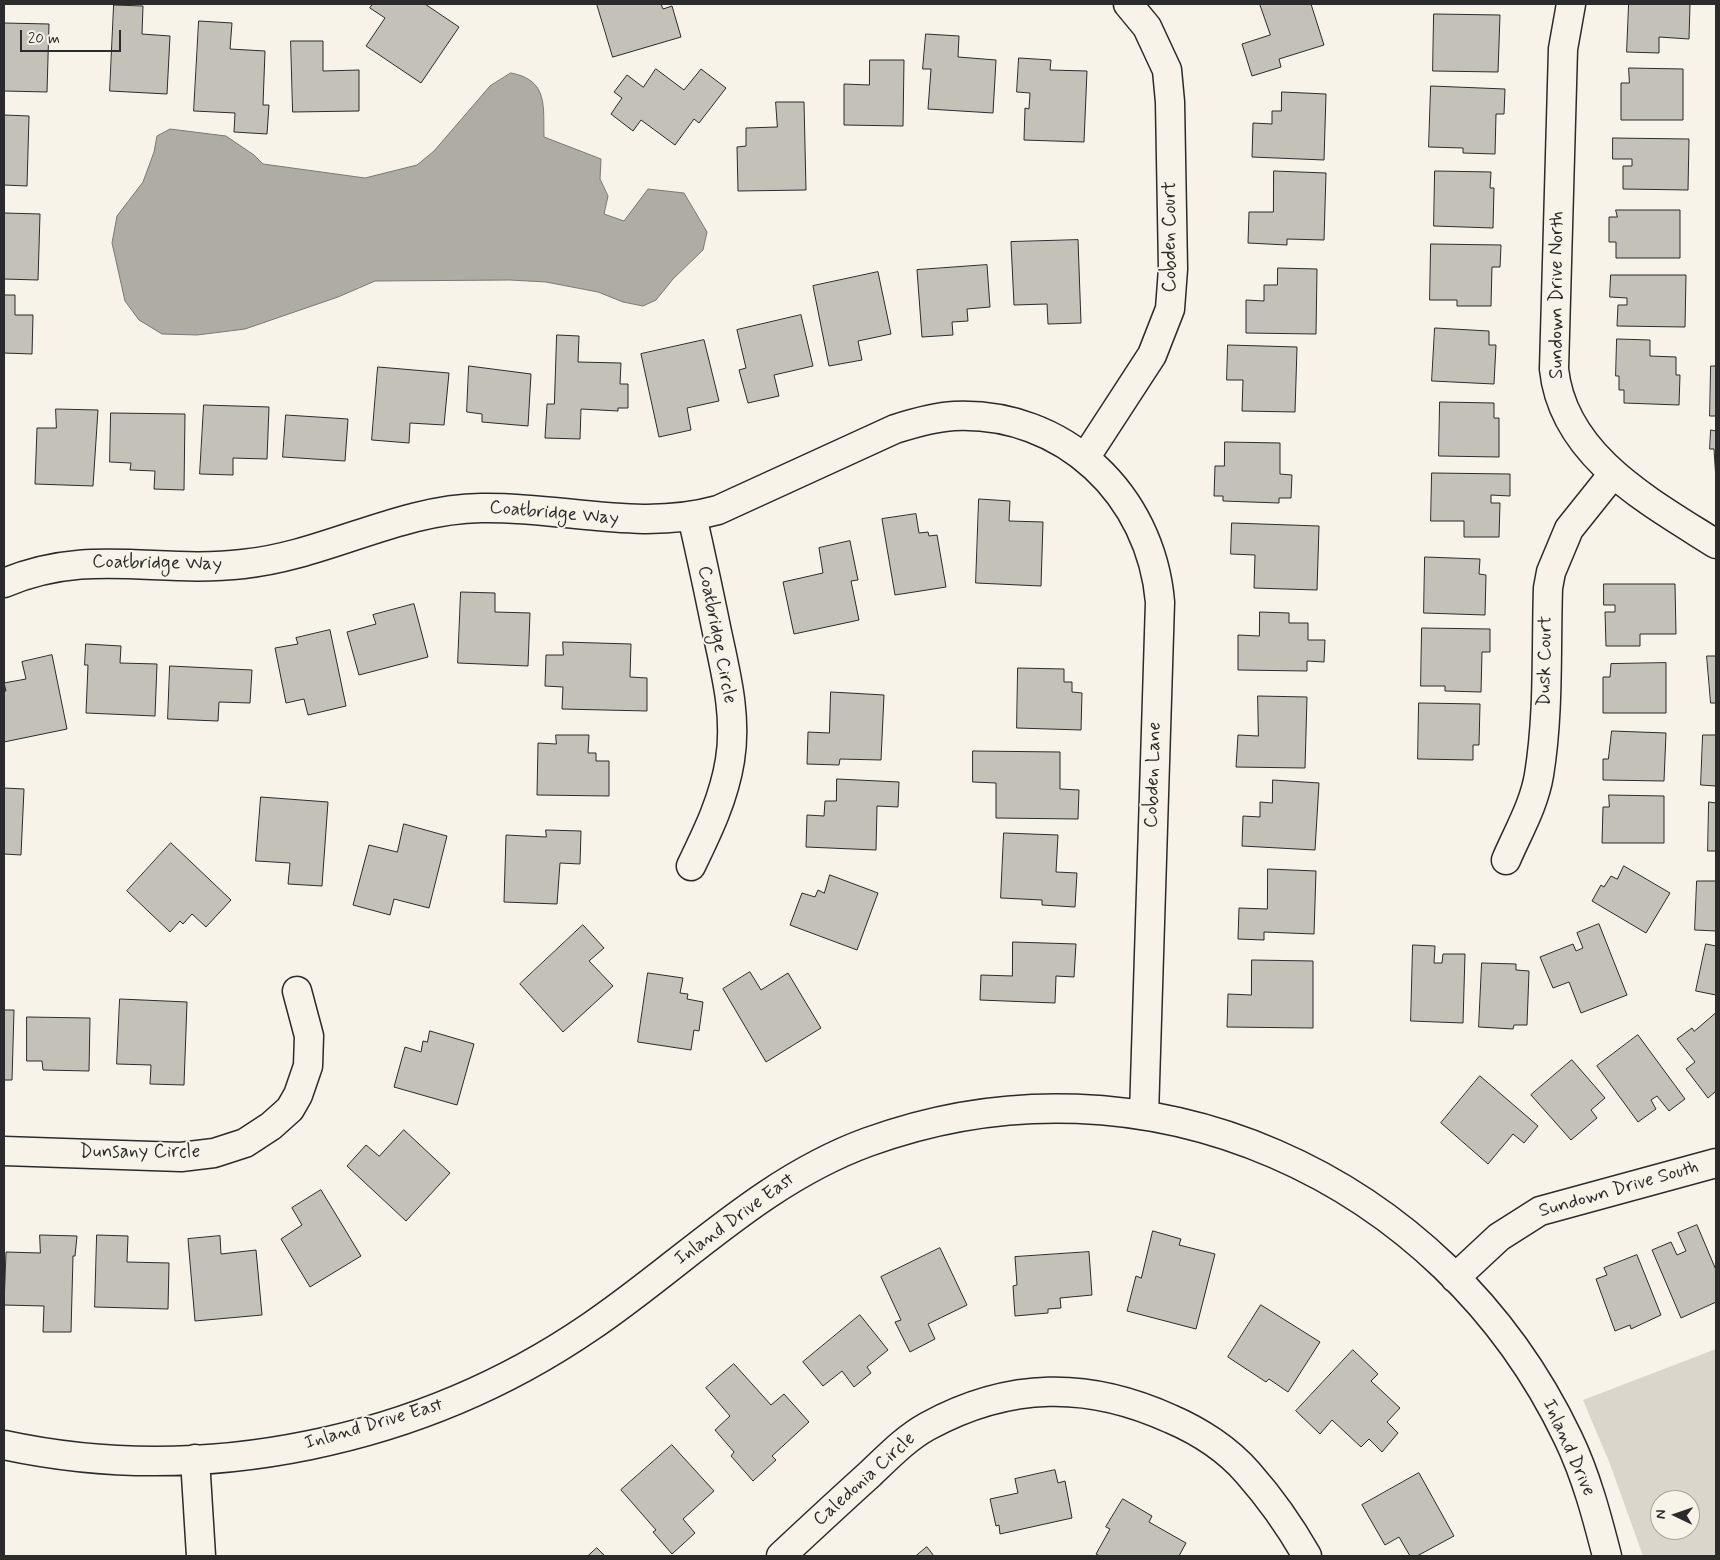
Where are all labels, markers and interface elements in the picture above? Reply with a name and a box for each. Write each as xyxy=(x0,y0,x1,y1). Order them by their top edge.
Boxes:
scale bar xyxy=(22,20,124,52)
text: 20 m xyxy=(28,29,60,49)
street label: Cobden Court xyxy=(1160,181,1182,293)
street label: Sundown Drive North xyxy=(1547,211,1569,379)
street label: Coatbridge Way xyxy=(488,497,620,531)
street label: Coatbridge Way xyxy=(92,551,222,577)
street label: Coatbridge Circle xyxy=(691,564,741,706)
street label: Dusk Court xyxy=(1534,615,1558,707)
street label: Cobden Lane xyxy=(1141,721,1167,829)
street label: Dunsany Circle xyxy=(80,1142,200,1164)
street label: Sundown Drive South xyxy=(1537,1156,1701,1224)
street label: Inland Drive East xyxy=(671,1169,799,1271)
street label: Inland Drive East xyxy=(302,1394,446,1456)
street label: Inland Drive xyxy=(1536,1396,1600,1500)
street label: Caledonia Circle xyxy=(809,1428,921,1532)
north arrow xyxy=(1650,1490,1700,1540)
text: N xyxy=(1652,1509,1670,1519)

